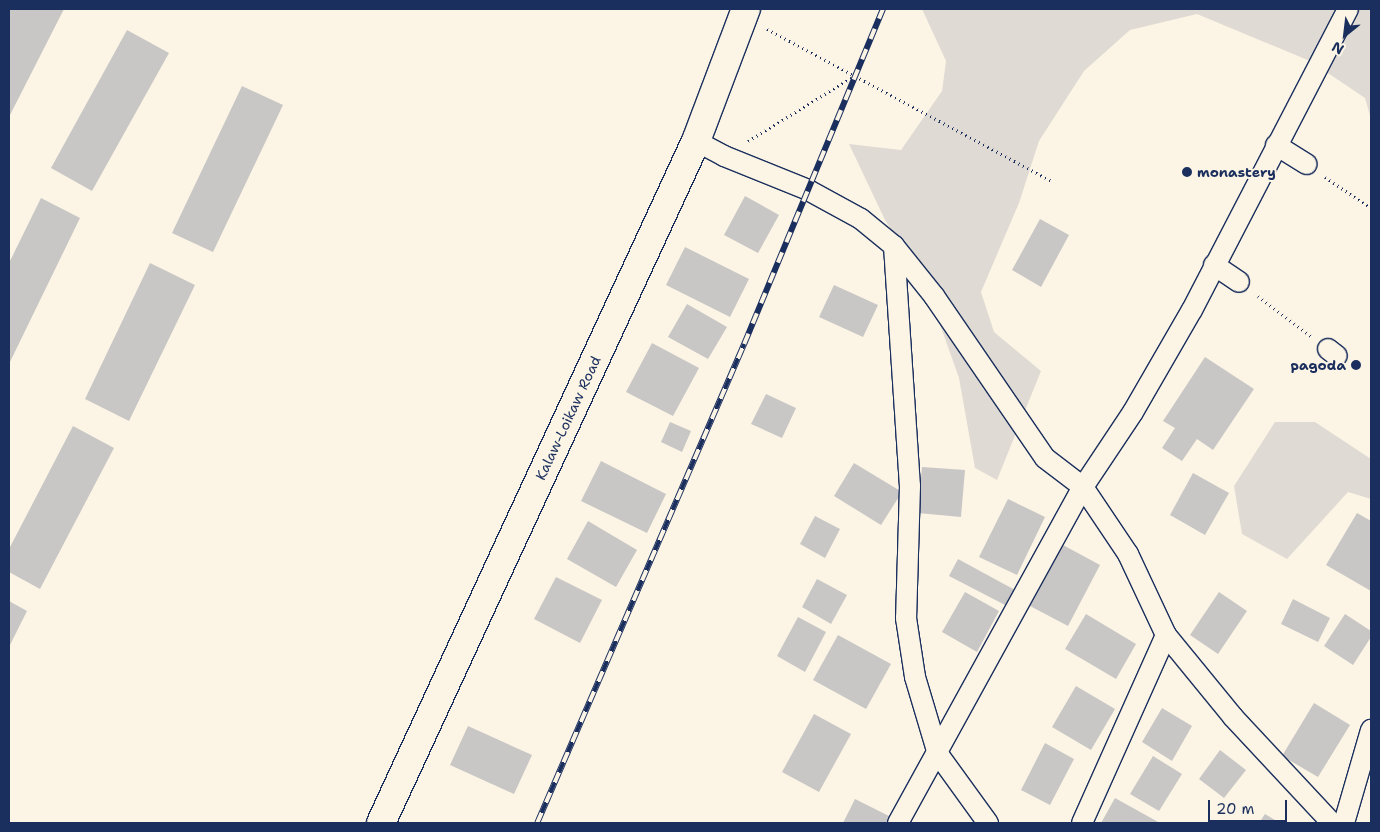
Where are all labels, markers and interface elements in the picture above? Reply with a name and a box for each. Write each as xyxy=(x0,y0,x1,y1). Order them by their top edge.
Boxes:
north arrow xyxy=(1320,10,1370,60)
text: N xyxy=(1329,38,1347,59)
place label: monastery xyxy=(1197,164,1276,180)
marker: monastery xyxy=(1181,166,1193,178)
street label: Kalaw-Loikaw Road xyxy=(532,353,604,483)
place label: pagoda xyxy=(1290,357,1346,373)
marker: pagoda xyxy=(1350,359,1362,371)
scale bar xyxy=(1210,790,1289,822)
text: 20 m xyxy=(1216,799,1255,819)

